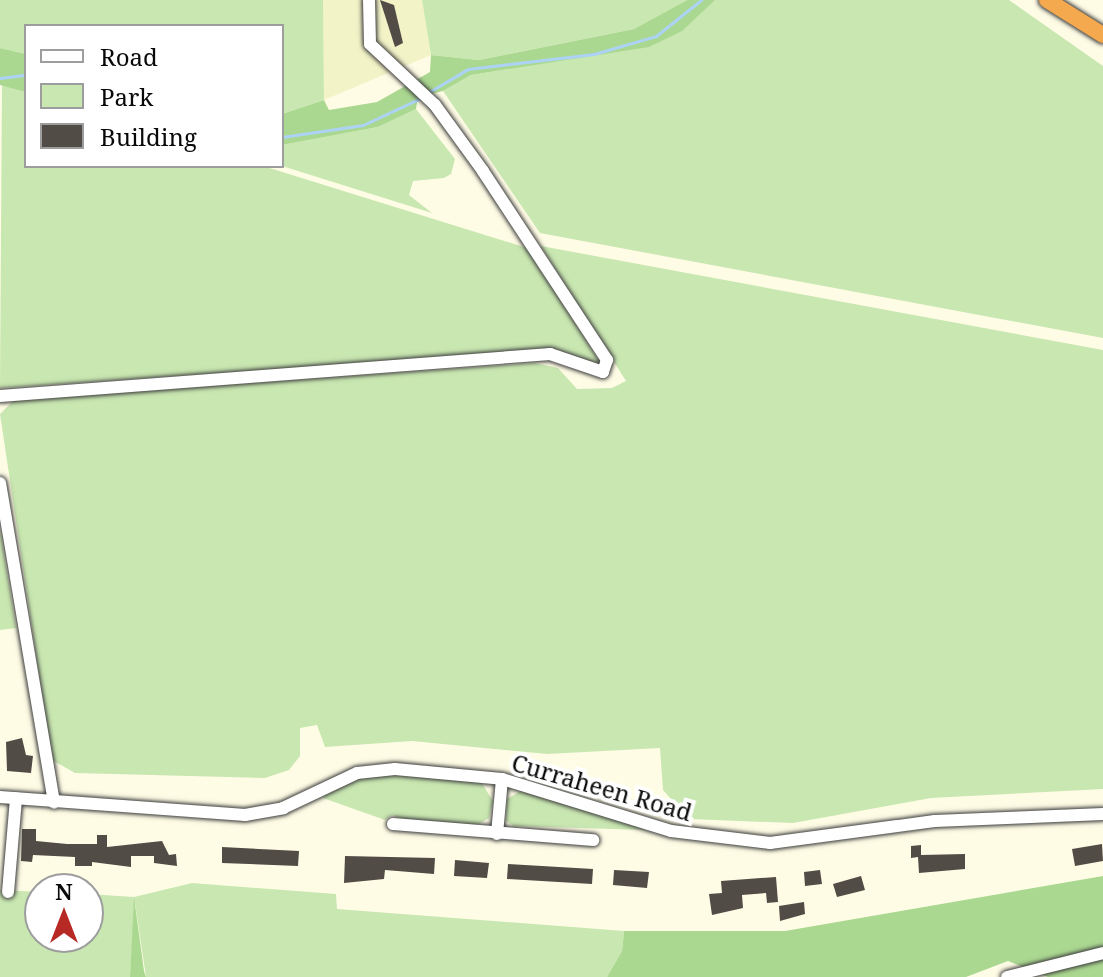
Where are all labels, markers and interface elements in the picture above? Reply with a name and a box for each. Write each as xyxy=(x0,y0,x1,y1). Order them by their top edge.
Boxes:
legend xyxy=(24,24,284,168)
text: Road xyxy=(100,40,158,73)
text: Park xyxy=(100,80,153,113)
text: Building xyxy=(100,120,197,153)
street label: Curraheen Road xyxy=(509,748,695,826)
north arrow xyxy=(24,873,104,953)
text: N xyxy=(55,876,73,906)

